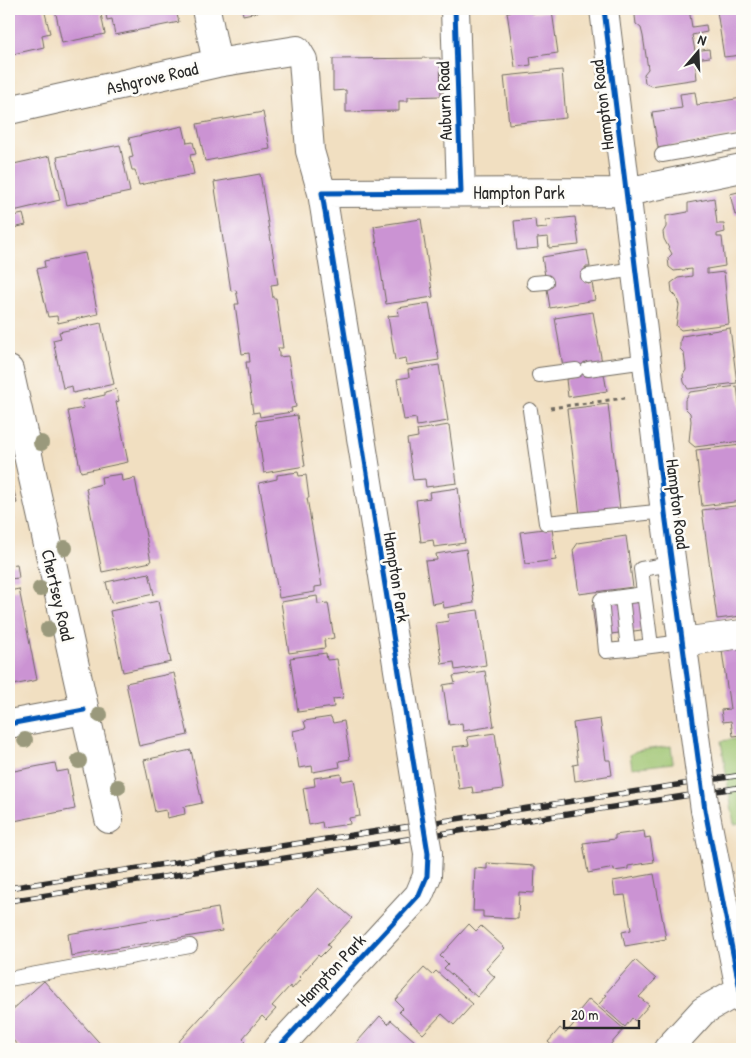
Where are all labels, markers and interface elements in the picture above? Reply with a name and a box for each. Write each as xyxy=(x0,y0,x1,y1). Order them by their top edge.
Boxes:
north arrow xyxy=(674,28,724,78)
text: N xyxy=(696,29,710,50)
street label: Ashgrove Road xyxy=(104,55,200,101)
street label: Hampton Road xyxy=(584,58,620,152)
street label: Auburn Road xyxy=(430,61,458,141)
street label: Hampton Park xyxy=(473,180,565,205)
street label: Hampton Road xyxy=(660,457,696,551)
street label: Hampton Park xyxy=(378,530,417,625)
street label: Chertsey Road xyxy=(35,547,81,643)
street label: Hampton Park xyxy=(291,928,372,1012)
scale bar xyxy=(564,998,638,1030)
text: 20 m xyxy=(571,1004,598,1025)

